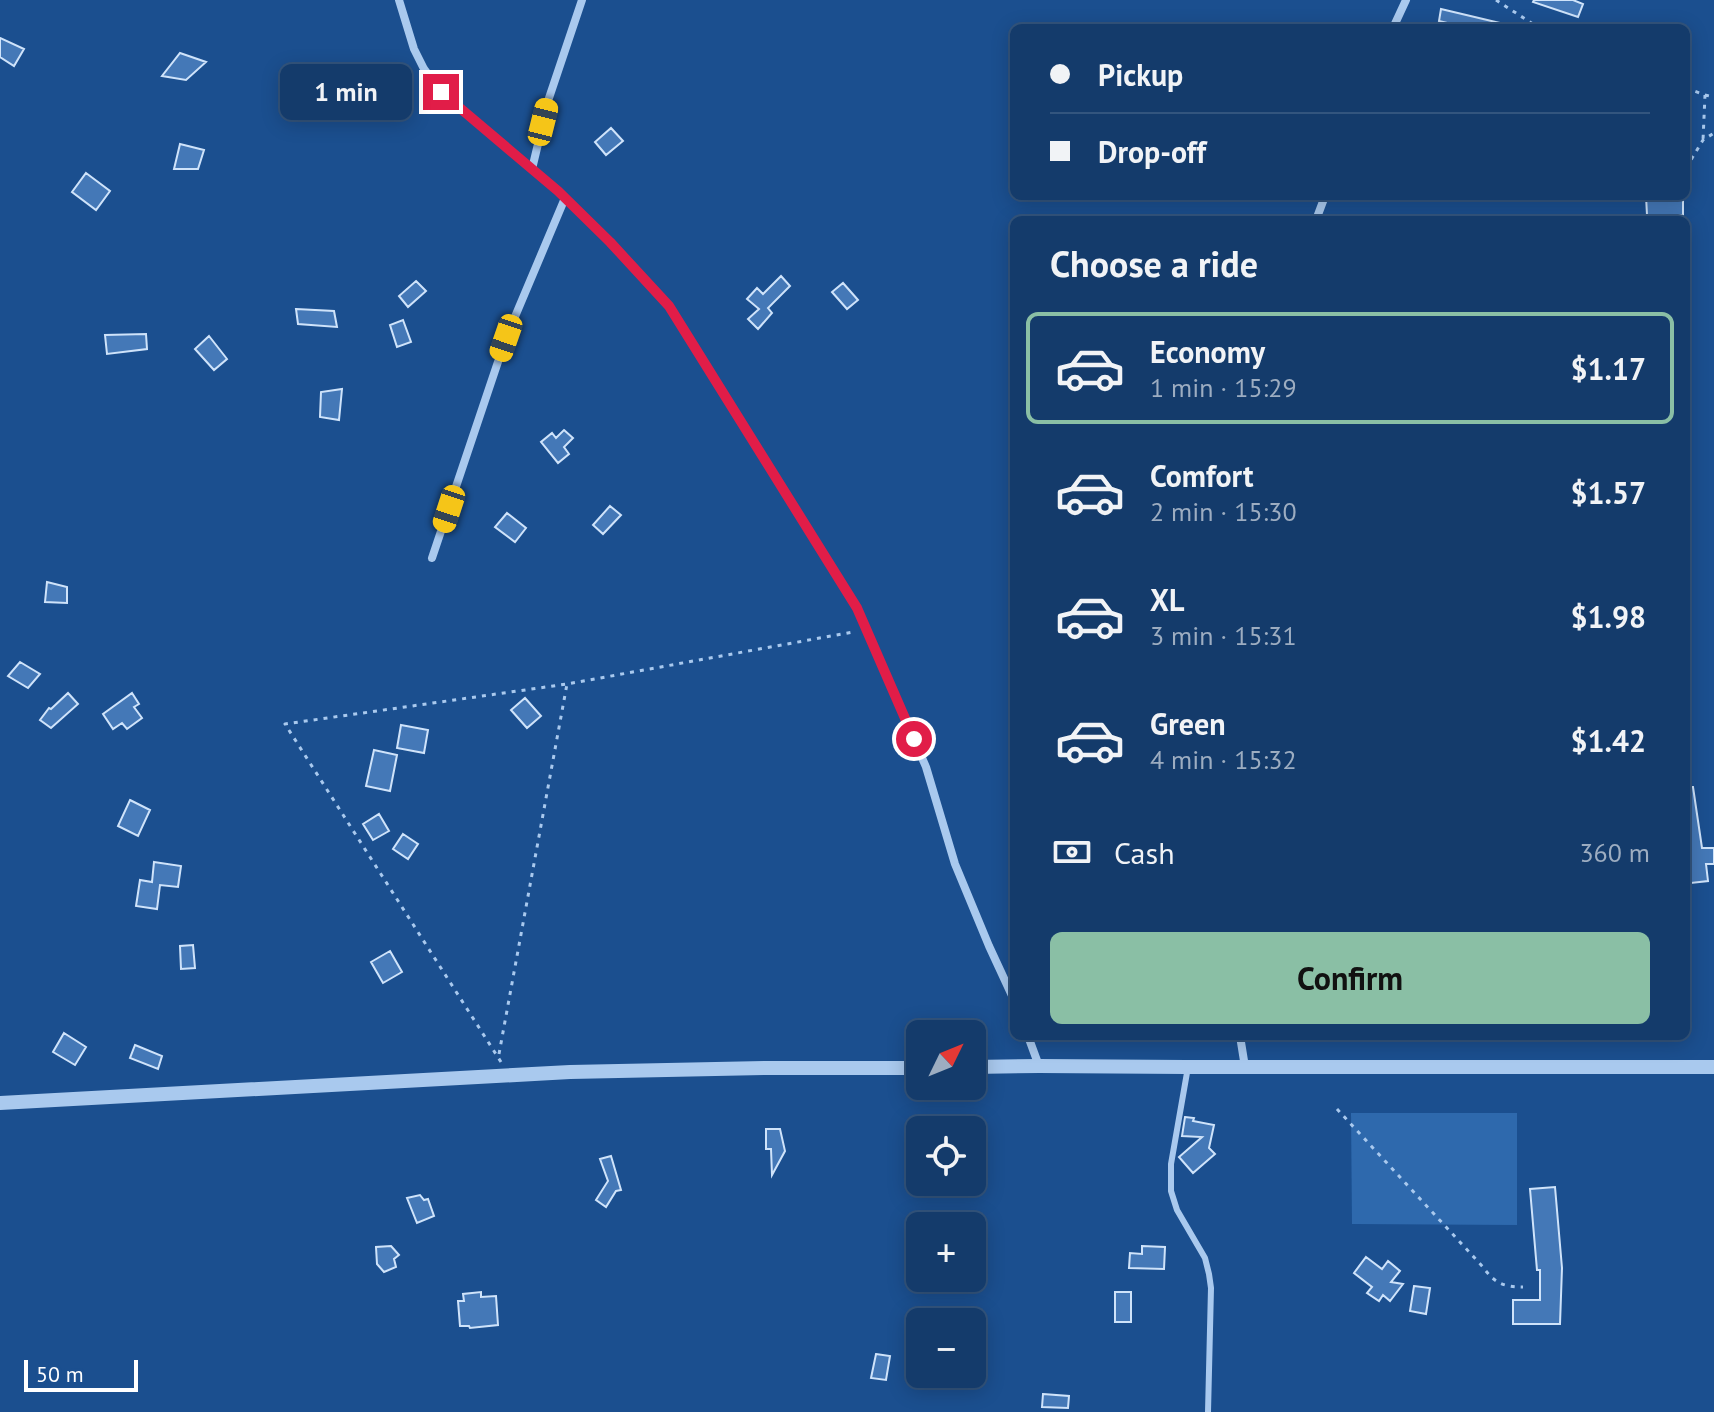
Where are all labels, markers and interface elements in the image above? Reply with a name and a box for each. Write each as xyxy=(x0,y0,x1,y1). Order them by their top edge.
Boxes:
text: Pickup xyxy=(1098,55,1183,94)
callout: 1 min xyxy=(281,64,413,120)
route end xyxy=(423,74,459,110)
text: 1 min xyxy=(314,75,378,108)
car xyxy=(526,96,560,148)
text: Drop-off xyxy=(1098,132,1206,171)
text: Choose a ride xyxy=(1050,240,1258,287)
car xyxy=(487,311,525,365)
icon: car xyxy=(1054,332,1126,404)
text: Economy xyxy=(1150,332,1265,371)
text: $1.17 xyxy=(1571,349,1646,388)
text: 1 min · 15:29 xyxy=(1150,371,1297,404)
icon: car xyxy=(1054,456,1126,528)
text: Comfort xyxy=(1150,456,1253,495)
text: $1.57 xyxy=(1571,473,1646,512)
car xyxy=(430,482,468,536)
text: 2 min · 15:30 xyxy=(1150,495,1297,528)
icon: car xyxy=(1054,580,1126,652)
text: XL xyxy=(1150,580,1184,619)
text: $1.98 xyxy=(1571,597,1646,636)
text: 3 min · 15:31 xyxy=(1150,619,1297,652)
icon: car xyxy=(1054,704,1126,776)
text: Green xyxy=(1150,704,1225,743)
route start xyxy=(896,721,932,757)
text: $1.42 xyxy=(1571,721,1646,760)
text: 4 min · 15:32 xyxy=(1150,743,1297,776)
icon: cash xyxy=(1050,830,1094,874)
text: Cash xyxy=(1114,833,1175,872)
text: 360 m xyxy=(1579,836,1650,869)
button: Confirm xyxy=(1050,932,1650,1024)
north arrow xyxy=(906,1020,986,1100)
map controls xyxy=(906,1020,986,1388)
button: locate xyxy=(906,1116,986,1196)
button: + xyxy=(906,1212,986,1292)
button: − xyxy=(906,1308,986,1388)
scale bar xyxy=(24,1356,138,1392)
text: 50 m xyxy=(36,1360,84,1388)

